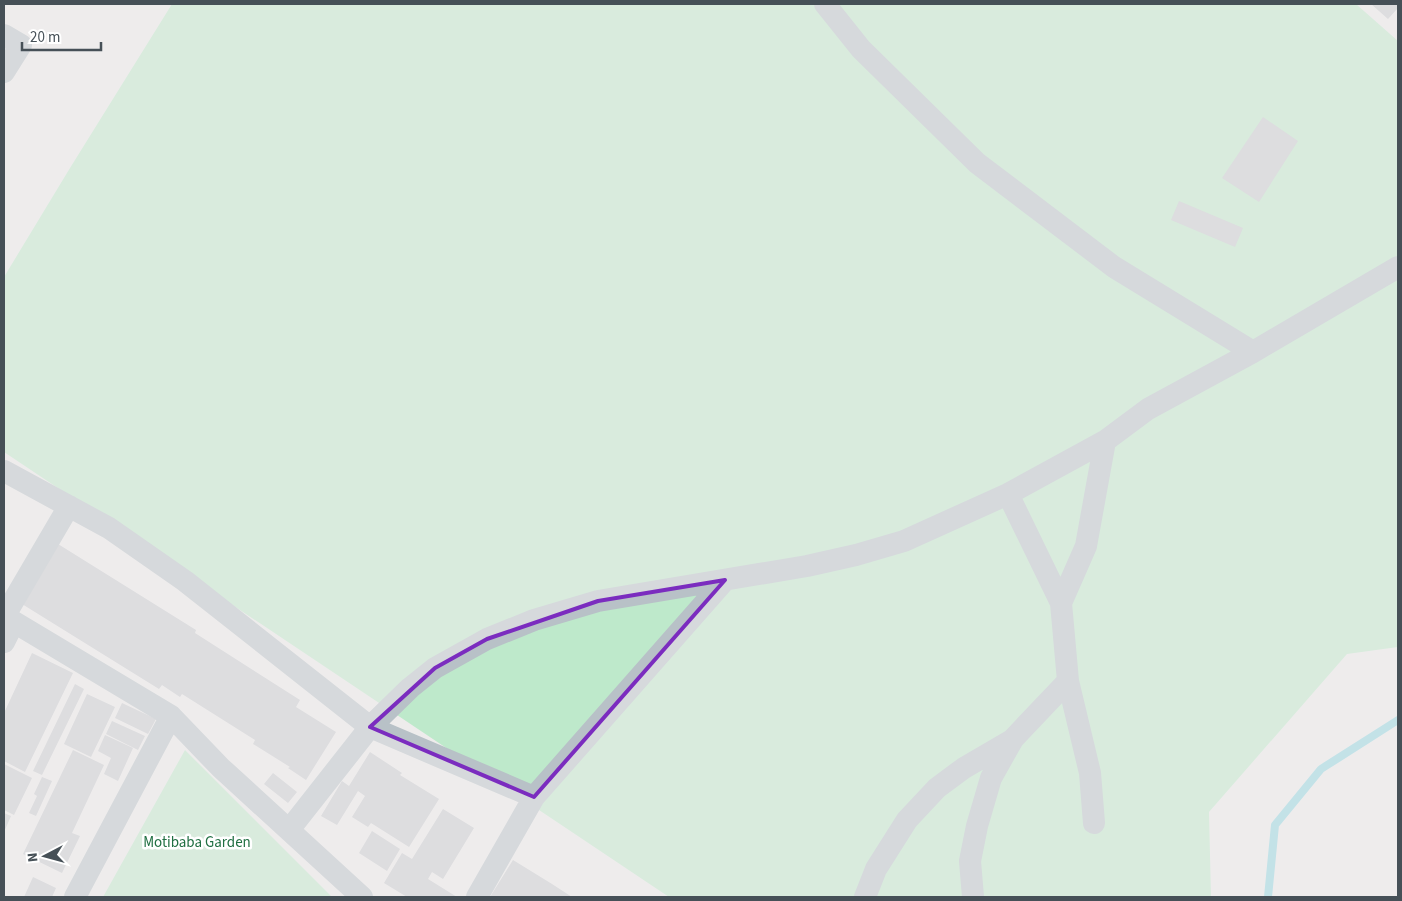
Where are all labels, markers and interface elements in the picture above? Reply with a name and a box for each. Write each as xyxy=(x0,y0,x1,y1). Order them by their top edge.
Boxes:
scale bar xyxy=(22,20,101,52)
text: 20 m xyxy=(30,27,60,48)
north arrow xyxy=(20,831,70,881)
park label: Motibaba Garden xyxy=(143,832,251,853)
text: N xyxy=(23,852,43,863)

